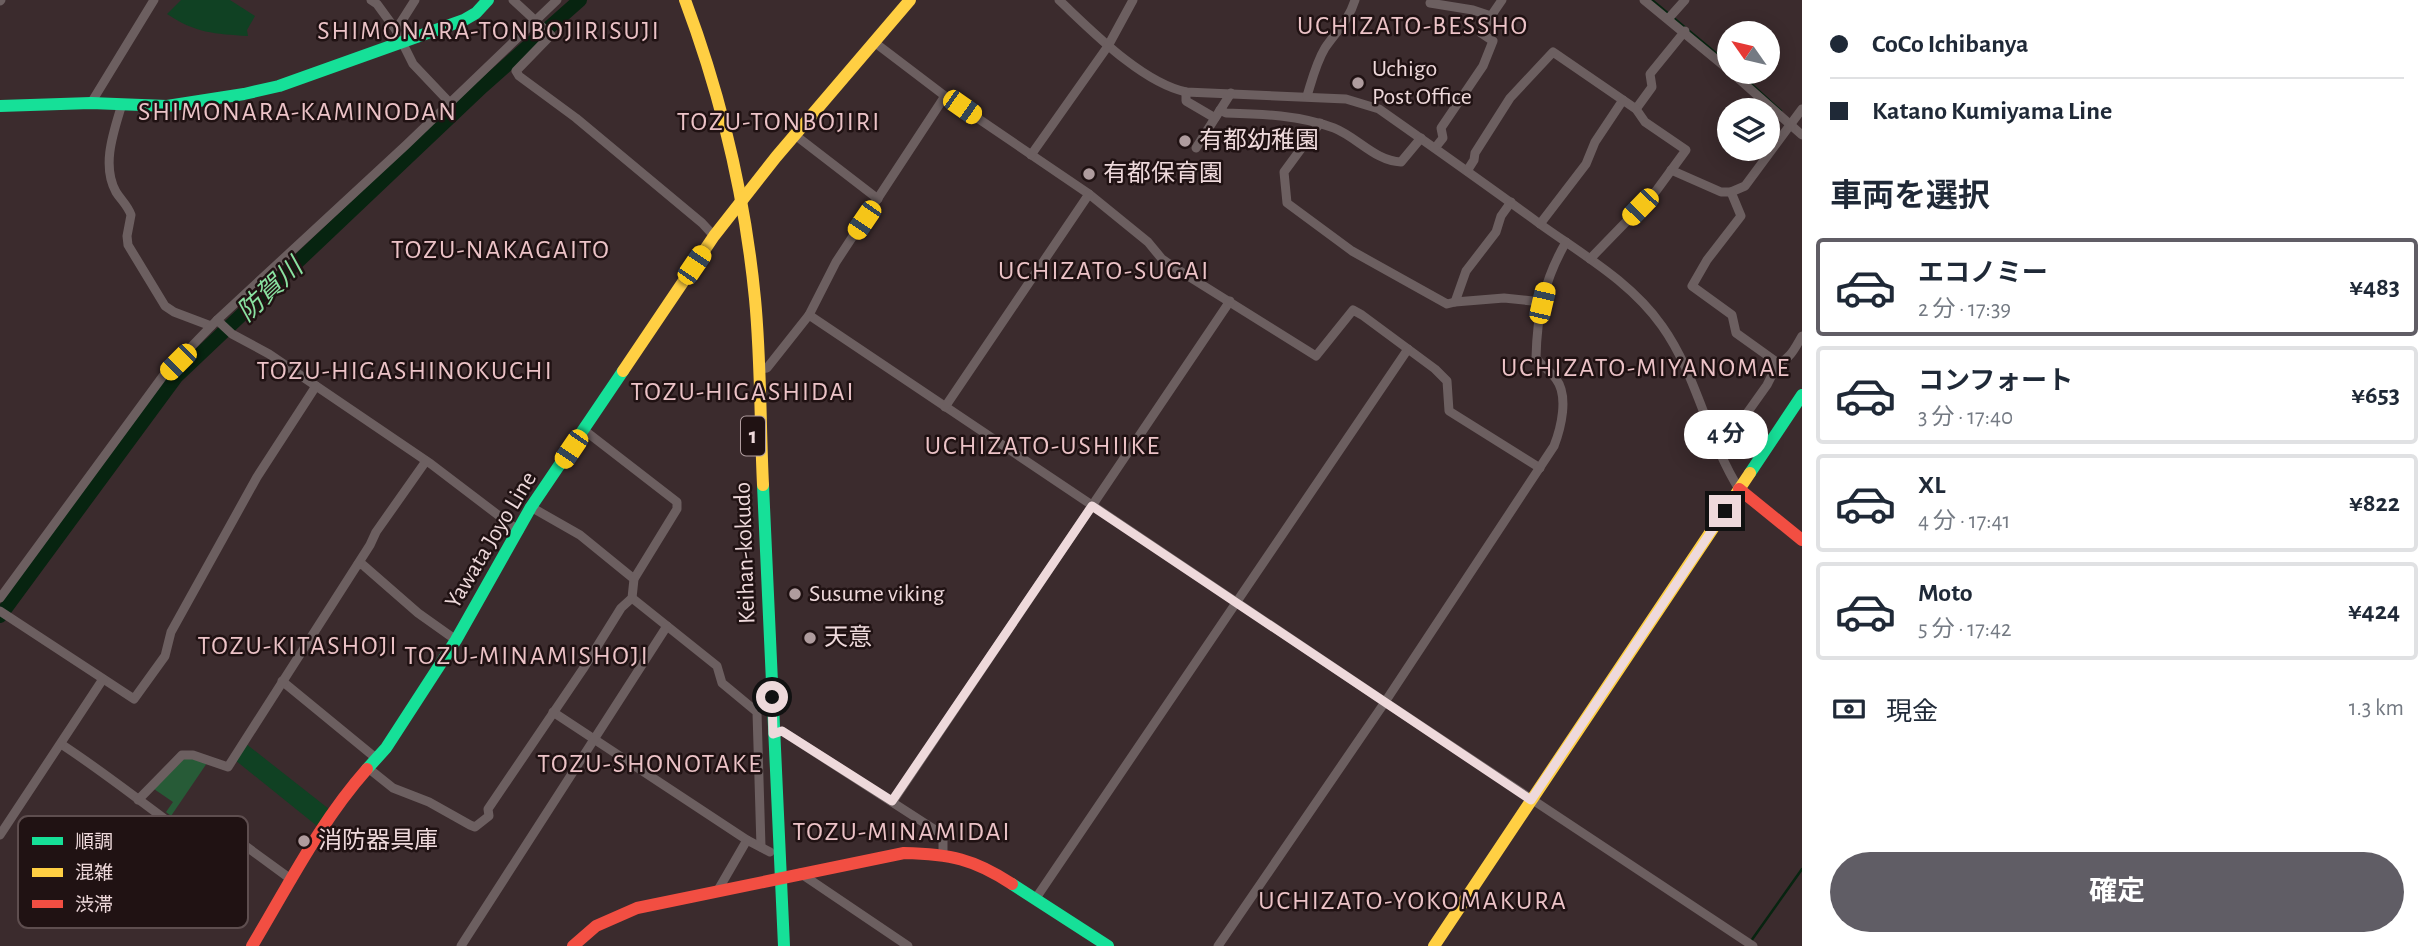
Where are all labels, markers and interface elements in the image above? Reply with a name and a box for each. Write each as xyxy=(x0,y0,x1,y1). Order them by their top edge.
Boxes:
district label: UCHIZATO-BESSHO xyxy=(1297,13,1529,39)
district label: SHIMONARA-TONBOJIRISUJI xyxy=(317,18,661,44)
north arrow xyxy=(1717,21,1780,84)
map controls xyxy=(1717,21,1780,161)
text: CoCo Ichibanya xyxy=(1872,31,2028,57)
place label: Uchigo Post Office xyxy=(1372,57,1472,109)
marker: Uchigo Post Office xyxy=(1350,75,1366,91)
car xyxy=(939,86,986,128)
button: layers xyxy=(1717,98,1780,161)
text: Katano Kumiyama Line xyxy=(1872,98,2112,124)
district label: SHIMONARA-KAMINODAN xyxy=(138,99,458,125)
district label: TOZU-TONBOJIRI xyxy=(677,109,881,135)
place label: 有都幼稚園 xyxy=(1199,127,1319,153)
marker: 有都幼稚園 xyxy=(1177,133,1193,149)
place label: 有都保育園 xyxy=(1103,160,1223,186)
marker: 有都保育園 xyxy=(1081,166,1097,182)
text: 車両を選択 xyxy=(1830,180,1990,212)
car xyxy=(1618,185,1663,229)
car xyxy=(844,197,885,243)
district label: TOZU-NAKAGAITO xyxy=(391,237,611,263)
car xyxy=(674,242,715,288)
water label: 防賀川 xyxy=(232,251,310,326)
icon: car xyxy=(1834,256,1897,319)
district label: UCHIZATO-SUGAI xyxy=(998,258,1210,284)
text: エコノミー xyxy=(1918,260,2048,286)
text: ¥483 xyxy=(2349,274,2400,300)
car xyxy=(1528,280,1557,326)
text: 2 分 · 17:39 xyxy=(1918,298,2011,321)
car xyxy=(156,340,201,384)
district label: UCHIZATO-MIYANOMAE xyxy=(1501,355,1791,381)
district label: TOZU-HIGASHINOKUCHI xyxy=(256,358,554,384)
icon: car xyxy=(1834,364,1897,427)
text: コンフォート xyxy=(1918,368,2073,394)
district label: TOZU-HIGASHIDAI xyxy=(630,379,856,405)
text: ¥653 xyxy=(2351,382,2400,408)
text: 3 分 · 17:40 xyxy=(1918,406,2013,429)
callout: 4 分 xyxy=(1683,410,1767,458)
road number: 1 xyxy=(741,416,765,456)
text: 4 分 xyxy=(1707,423,1745,446)
car xyxy=(551,426,592,472)
district label: UCHIZATO-USHIIKE xyxy=(925,433,1161,459)
street label: Yawata Joyo Line xyxy=(441,467,541,613)
icon: car xyxy=(1834,472,1897,535)
text: XL xyxy=(1918,472,1945,498)
street label: Keihan-kokudo xyxy=(731,481,759,625)
text: ¥822 xyxy=(2349,490,2400,516)
route end xyxy=(1709,495,1741,527)
text: 4 分 · 17:41 xyxy=(1918,510,2010,533)
icon: car xyxy=(1834,580,1897,643)
text: Moto xyxy=(1918,580,1973,606)
place label: Susume viking xyxy=(809,582,945,606)
marker: Susume viking xyxy=(787,586,803,602)
text: ¥424 xyxy=(2348,598,2400,624)
text: 5 分 · 17:42 xyxy=(1918,618,2012,641)
place label: 天意 xyxy=(824,624,872,650)
marker: 天意 xyxy=(802,630,818,646)
district label: TOZU-KITASHOJI xyxy=(198,633,398,659)
district label: TOZU-MINAMISHOJI xyxy=(404,643,650,669)
route start xyxy=(756,681,788,713)
icon: cash xyxy=(1830,690,1868,728)
text: 1.3 km xyxy=(2349,697,2404,720)
text: 現金 xyxy=(1886,699,1938,725)
district label: TOZU-SHONOTAKE xyxy=(537,751,763,777)
legend xyxy=(18,816,248,928)
district label: TOZU-MINAMIDAI xyxy=(793,819,1011,845)
place label: 消防器具庫 xyxy=(318,827,438,853)
text: 順調 xyxy=(75,832,113,852)
marker: 消防器具庫 xyxy=(296,833,312,849)
button: 確定 xyxy=(1830,852,2404,932)
text: 混雑 xyxy=(75,862,113,883)
district label: UCHIZATO-YOKOMAKURA xyxy=(1258,888,1568,914)
text: 渋滞 xyxy=(75,894,113,915)

